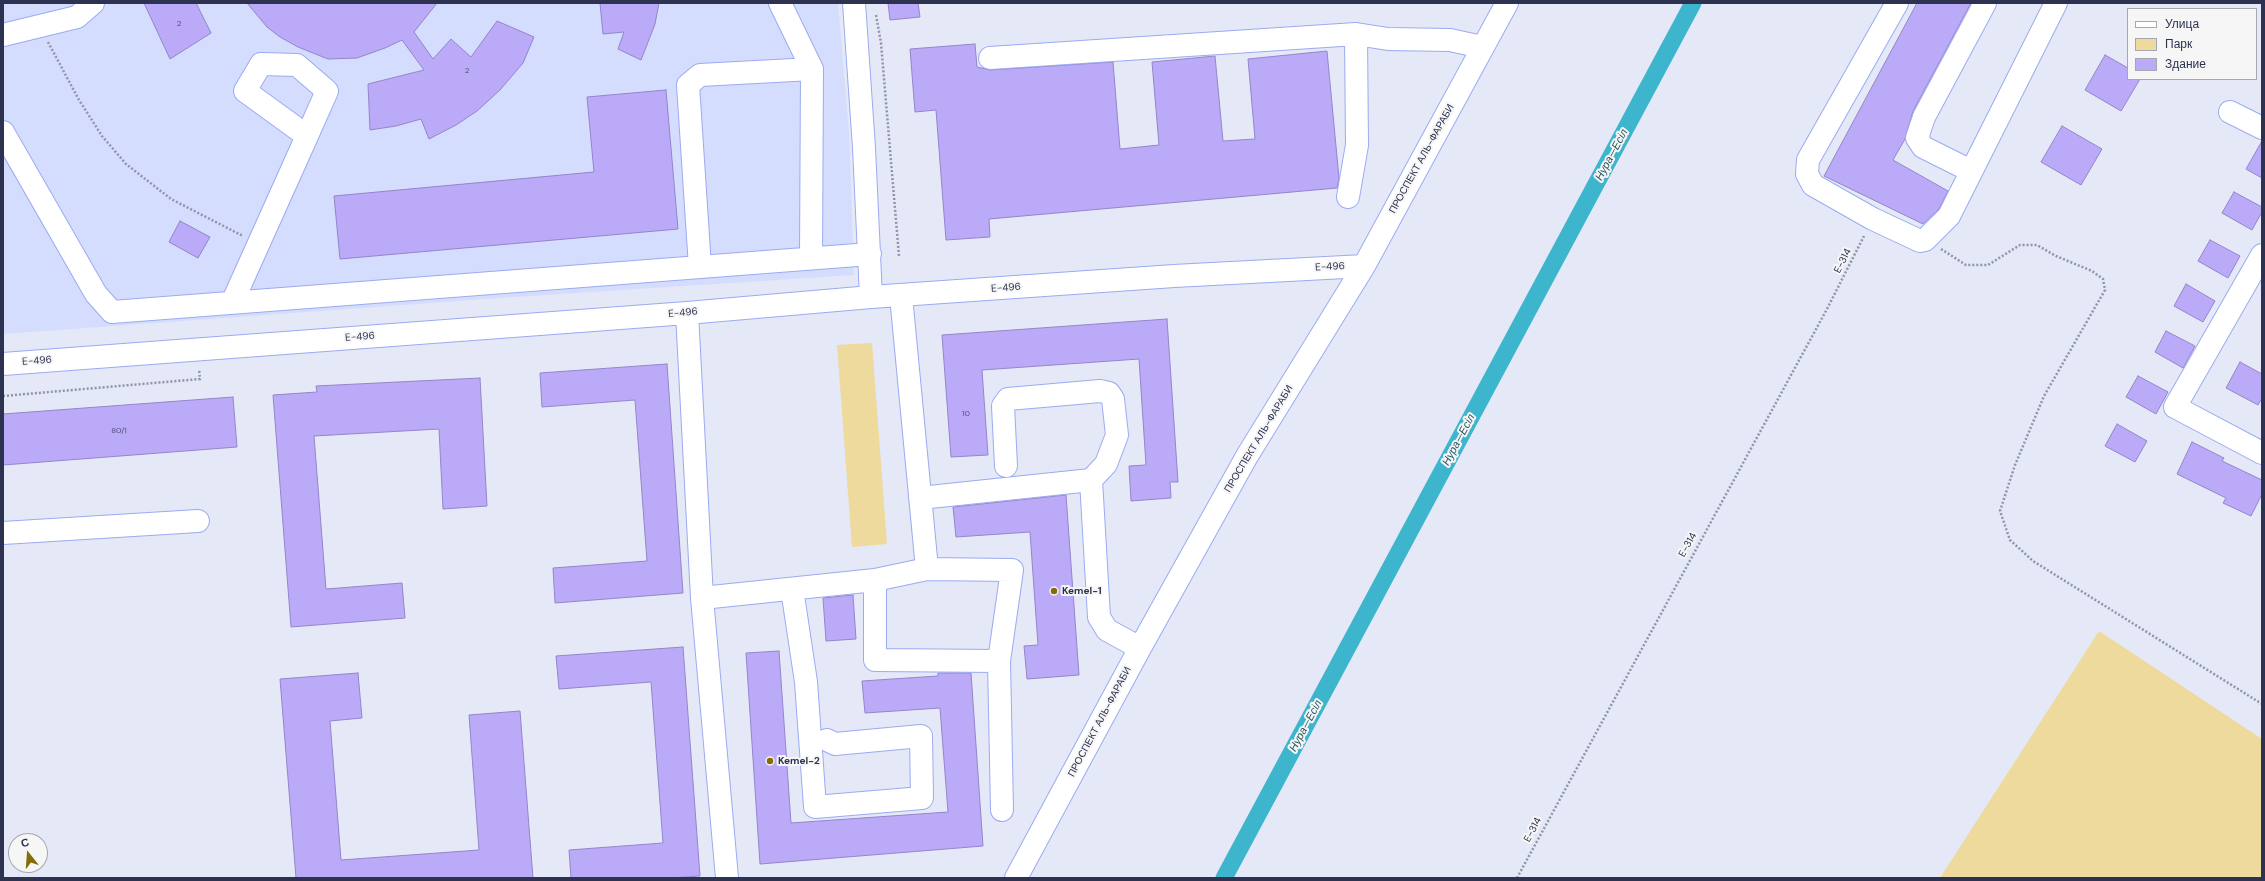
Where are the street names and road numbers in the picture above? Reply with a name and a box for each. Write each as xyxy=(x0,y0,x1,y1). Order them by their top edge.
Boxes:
street label: ПРОСПЕКТ АЛЬ-ФАРАБИ xyxy=(1387,102,1457,216)
street label: E-314 xyxy=(1832,247,1854,275)
street label: E-496 xyxy=(1315,260,1345,274)
street label: E-496 xyxy=(991,281,1021,295)
street label: E-496 xyxy=(668,306,698,320)
street label: E-496 xyxy=(345,330,375,344)
street label: E-496 xyxy=(22,354,52,368)
street label: ПРОСПЕКТ АЛЬ-ФАРАБИ xyxy=(1222,383,1296,495)
street label: E-314 xyxy=(1676,531,1700,559)
street label: ПРОСПЕКТ АЛЬ-ФАРАБИ xyxy=(1066,665,1134,779)
street label: E-314 xyxy=(1522,816,1544,844)

